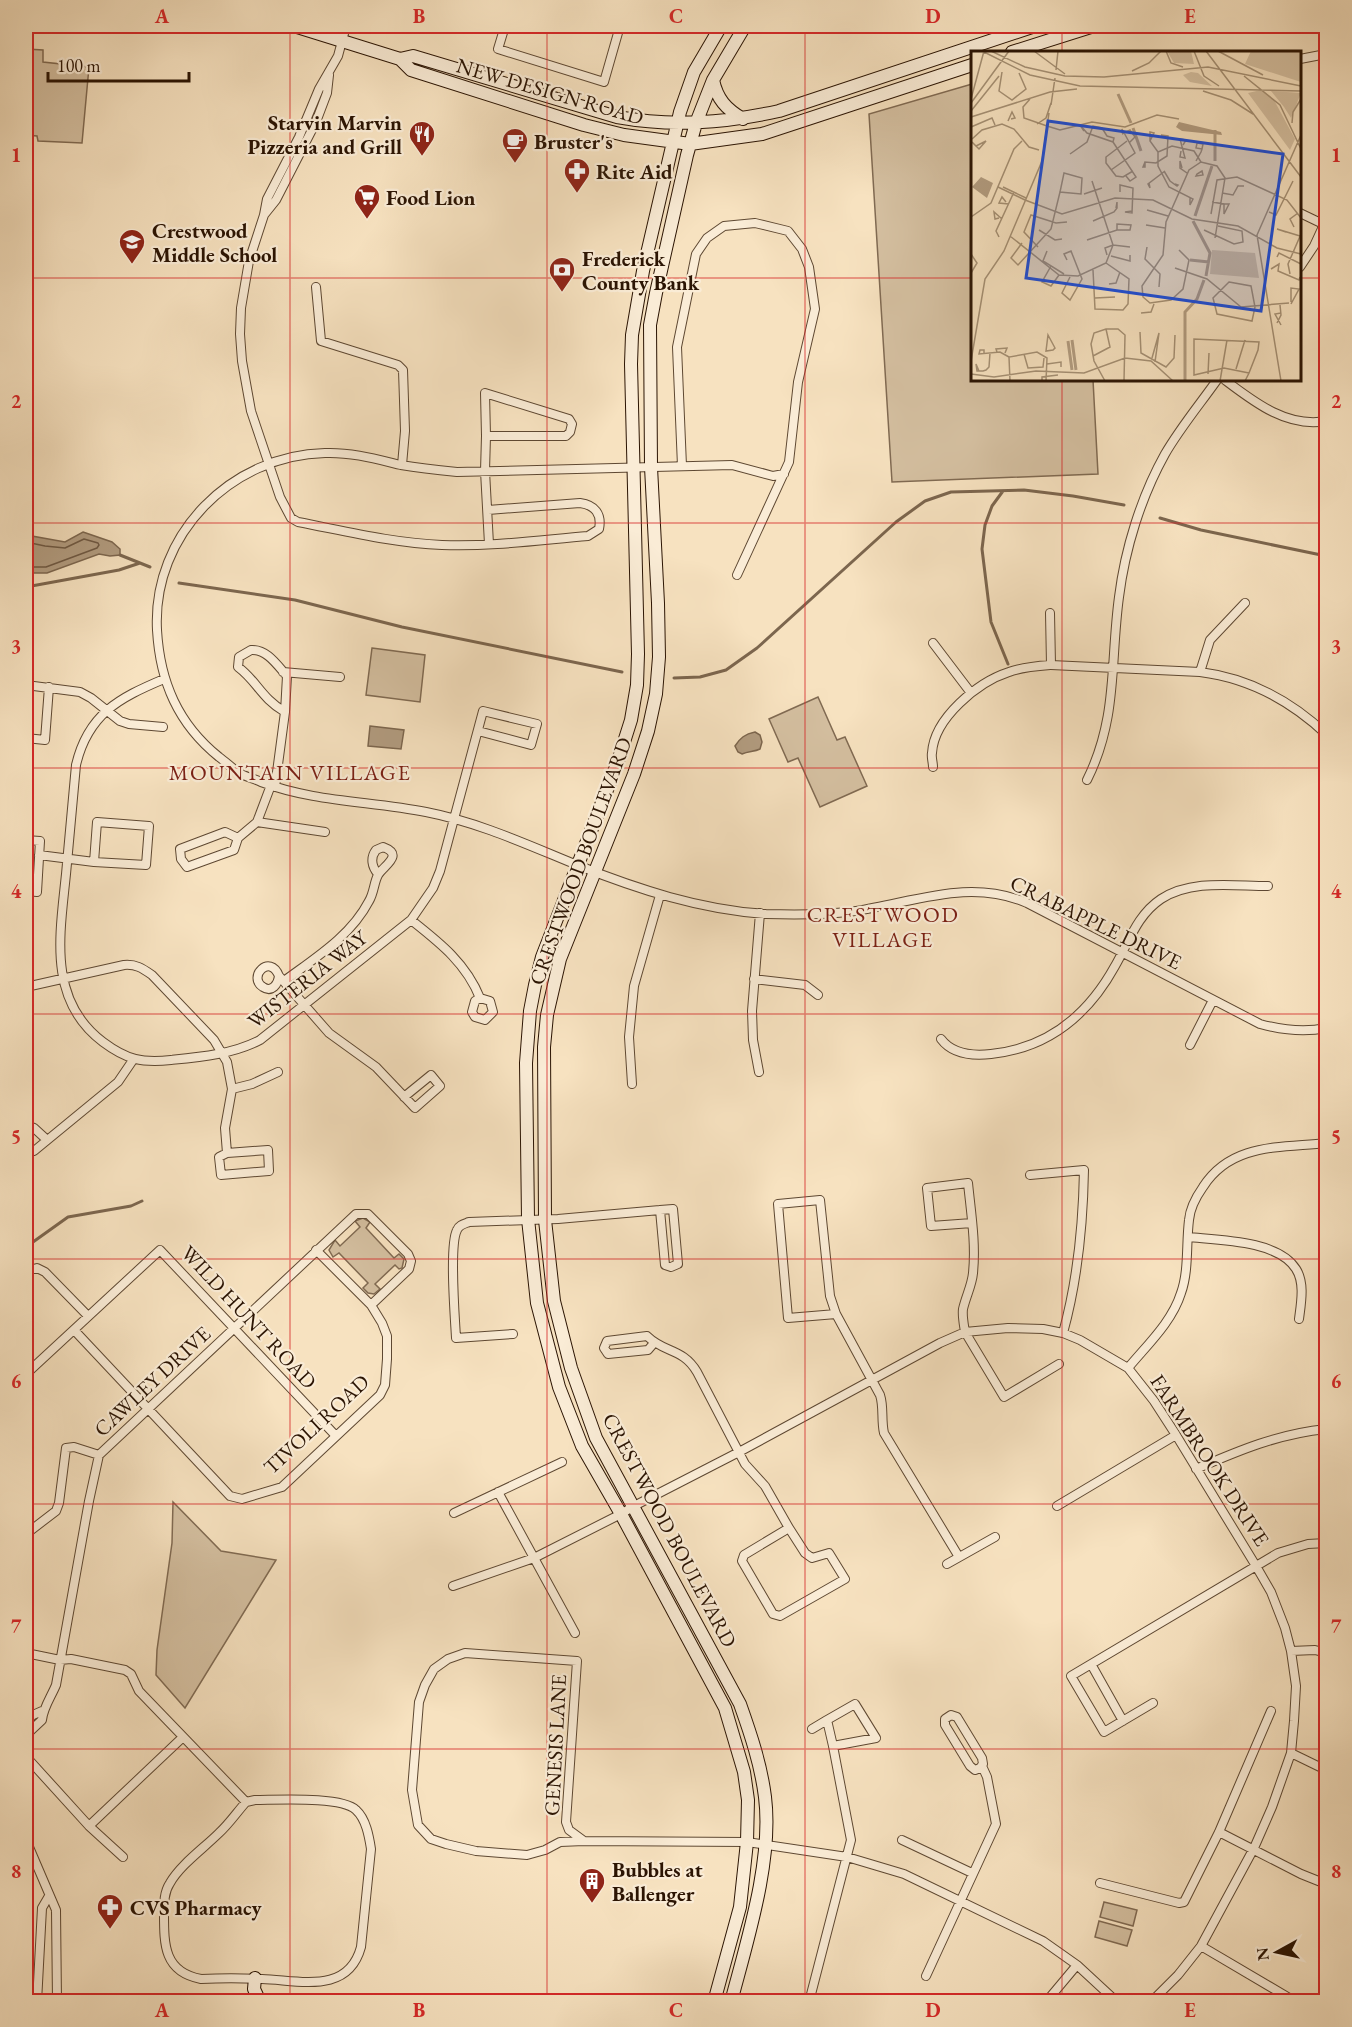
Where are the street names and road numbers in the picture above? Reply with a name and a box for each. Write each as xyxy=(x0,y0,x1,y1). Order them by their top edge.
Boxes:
street label: NEW DESIGN ROAD xyxy=(453,51,647,131)
street label: CRESTWOOD BOULEVARD xyxy=(523,733,637,989)
street label: CRABAPPLE DRIVE xyxy=(1006,869,1186,975)
street label: WISTERIA WAY xyxy=(242,923,374,1034)
street label: WILD HUNT ROAD xyxy=(175,1239,323,1395)
street label: CAWLEY DRIVE xyxy=(88,1320,216,1442)
street label: TIVOLI ROAD xyxy=(257,1368,375,1480)
street label: FARMBROOK DRIVE xyxy=(1144,1369,1276,1551)
street label: CRESTWOOD BOULEVARD xyxy=(597,1408,743,1652)
street label: GENESIS LANE xyxy=(538,1673,572,1817)

